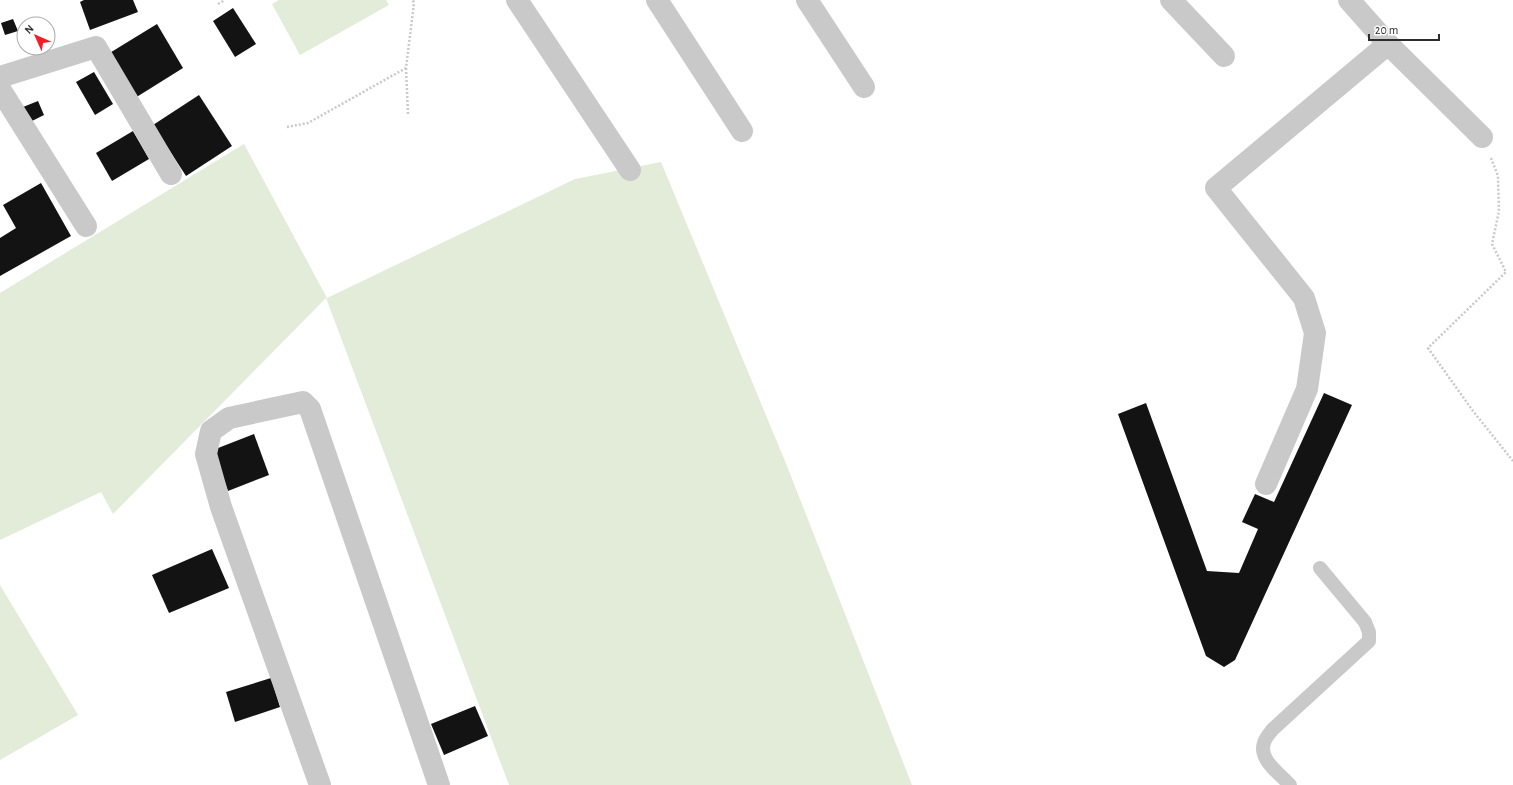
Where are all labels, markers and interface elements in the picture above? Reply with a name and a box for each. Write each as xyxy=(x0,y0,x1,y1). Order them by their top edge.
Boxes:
north arrow xyxy=(16,16,56,56)
scale bar xyxy=(1369,16,1439,42)
text: N xyxy=(23,23,36,36)
text: 20 m xyxy=(1375,24,1398,36)

